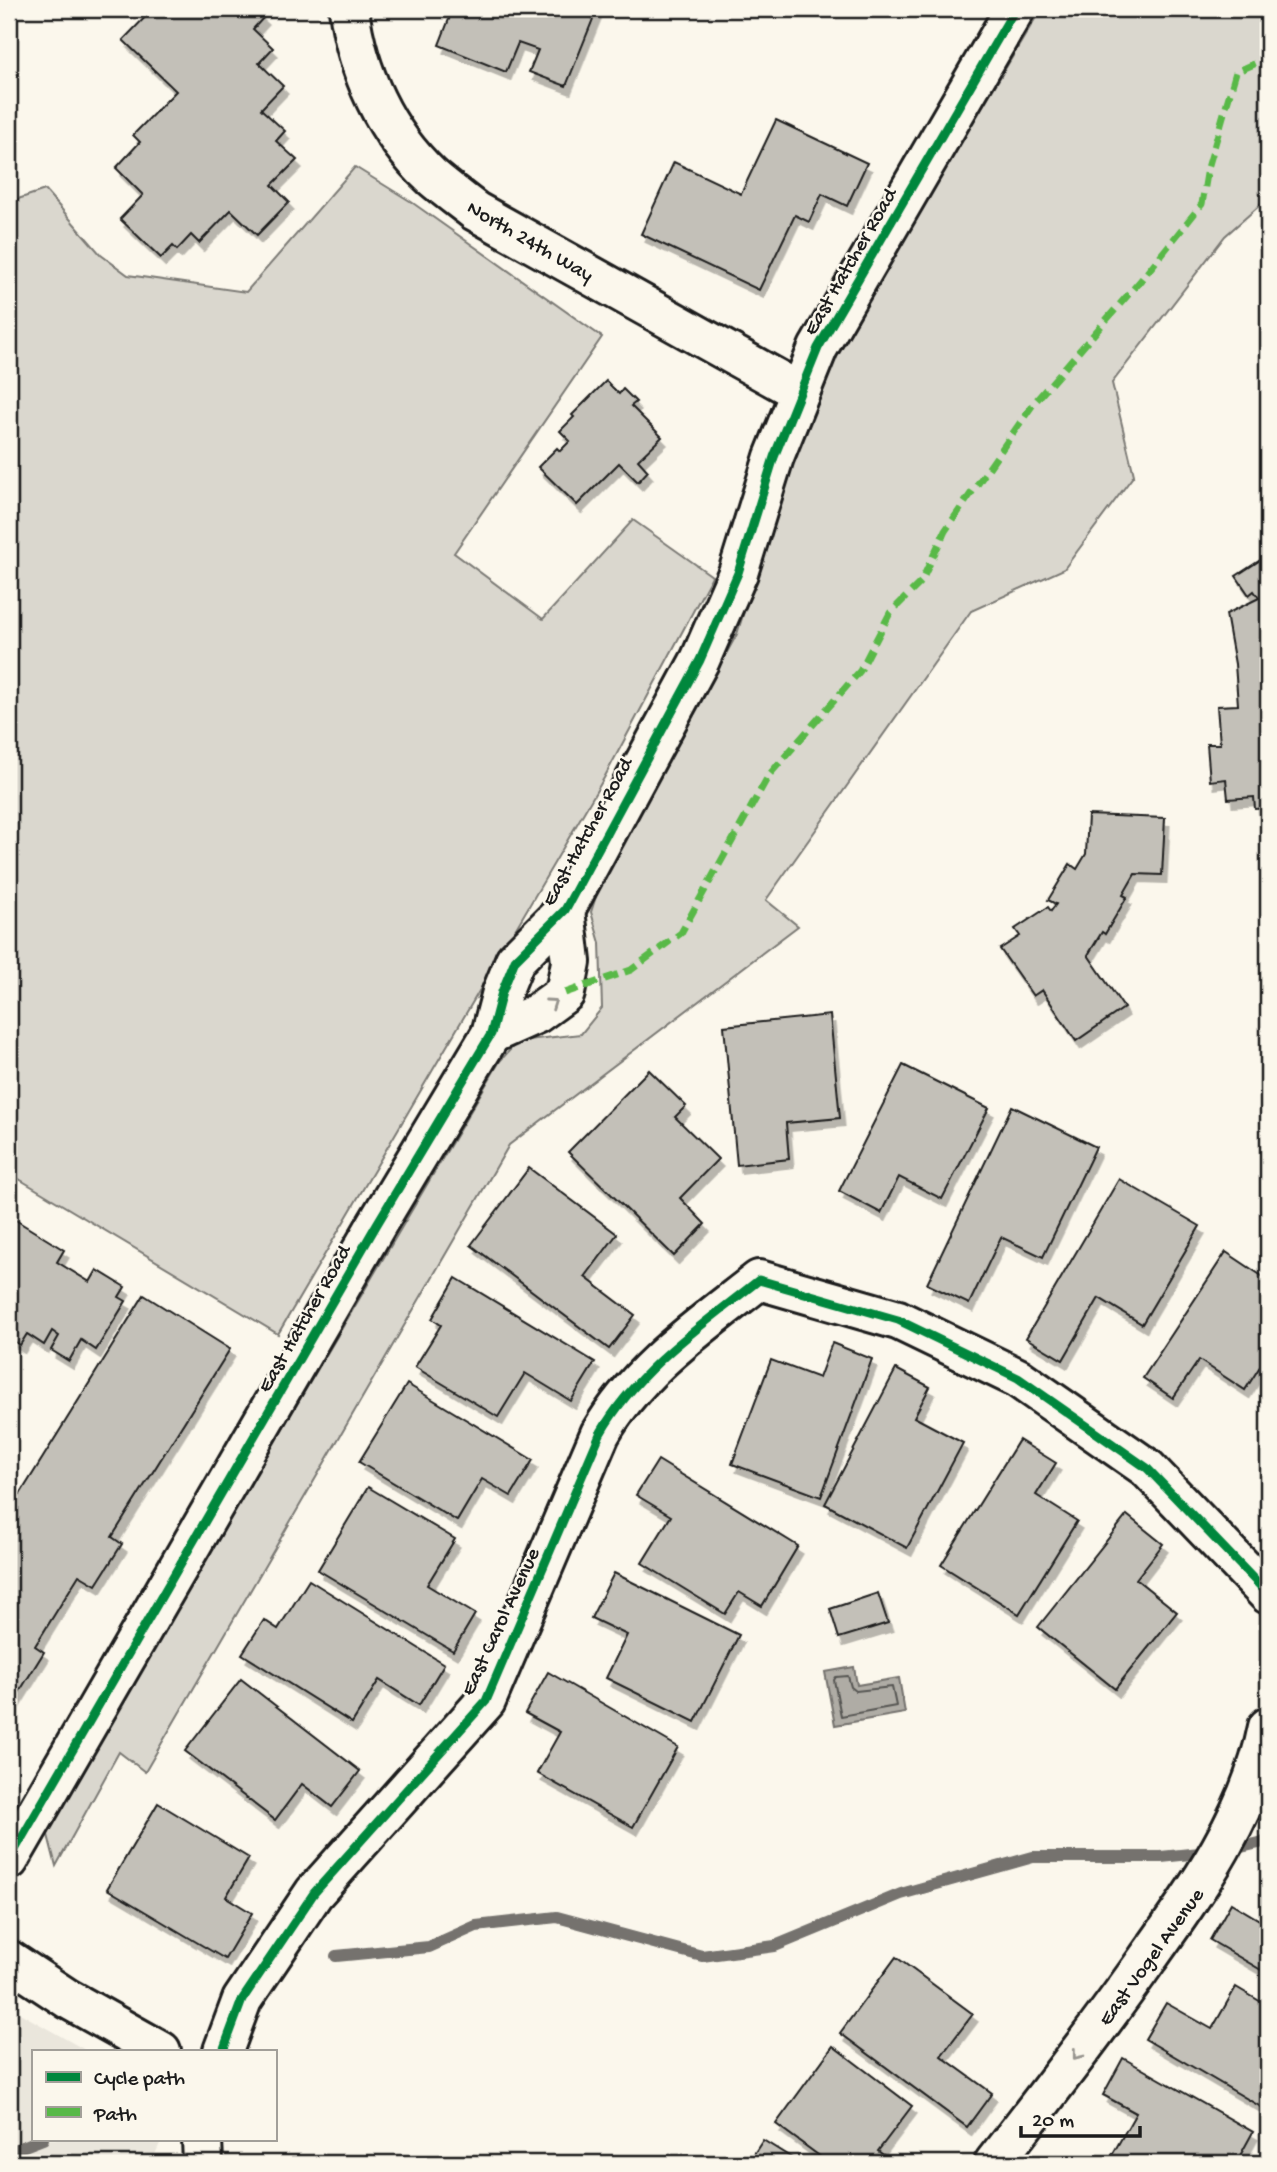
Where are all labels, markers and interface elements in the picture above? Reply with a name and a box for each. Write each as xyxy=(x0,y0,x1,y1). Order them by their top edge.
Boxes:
street label: East Hatcher Road xyxy=(800,183,905,341)
street label: North 24th Way xyxy=(462,197,597,289)
street label: East Hatcher Road xyxy=(538,753,641,911)
one-way arrow xyxy=(544,998,557,1011)
street label: East Hatcher Road xyxy=(254,1240,359,1398)
street label: East Carol Avenue xyxy=(457,1544,548,1700)
street label: East Vogel Avenue xyxy=(1094,1883,1212,2032)
one-way arrow xyxy=(1073,2048,1086,2060)
legend xyxy=(32,2050,276,2140)
text: Cycle path xyxy=(94,2068,185,2093)
scale bar xyxy=(1021,2095,1140,2139)
text: Path xyxy=(93,2104,137,2129)
text: 20 m xyxy=(1032,2110,1074,2135)

